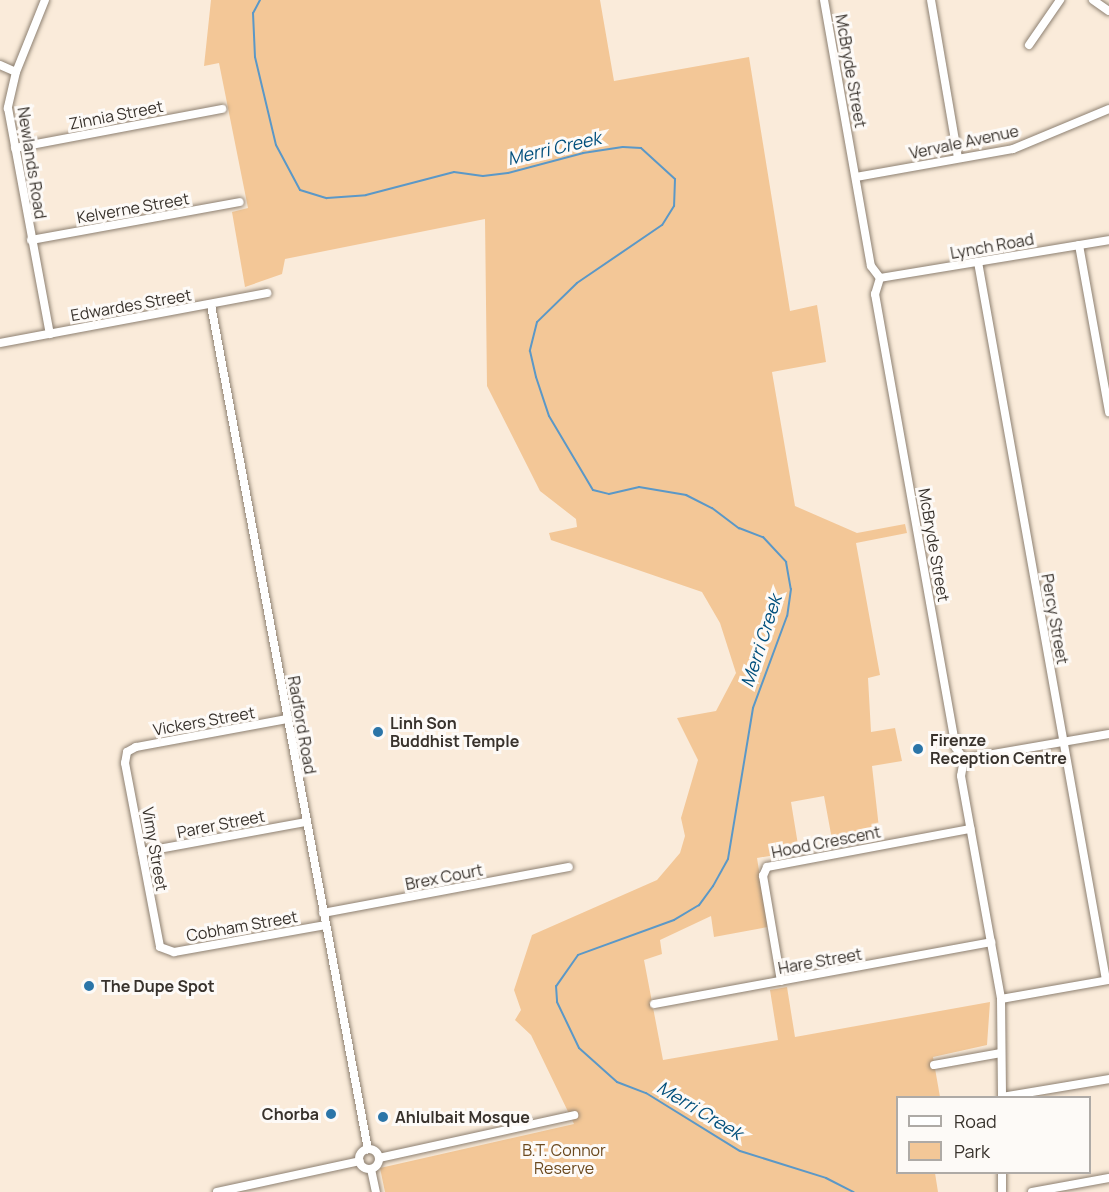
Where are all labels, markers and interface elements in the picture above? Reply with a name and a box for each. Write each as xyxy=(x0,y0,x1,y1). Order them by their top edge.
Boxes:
street label: McBryde Street xyxy=(832,13,870,129)
street label: Zinnia Street xyxy=(67,96,165,134)
street label: Newlands Road xyxy=(14,106,50,220)
street label: Vervale Avenue xyxy=(908,121,1020,163)
water label: Merri Creek xyxy=(505,127,603,169)
street label: Kelverne Street xyxy=(75,189,191,227)
street label: Lynch Road xyxy=(949,229,1035,263)
street label: Edwardes Street xyxy=(69,285,193,325)
street label: McBryde Street xyxy=(915,487,953,603)
street label: Percy Street xyxy=(1038,572,1072,666)
water label: Merri Creek xyxy=(736,592,786,690)
street label: Radford Road xyxy=(284,674,320,776)
street label: Vickers Street xyxy=(152,703,256,739)
place label: Linh Son Buddhist Temple xyxy=(390,713,519,751)
marker: Linh Son Buddhist Temple xyxy=(371,725,385,739)
place label: Firenze Reception Centre xyxy=(930,730,1067,768)
marker: Firenze Reception Centre xyxy=(911,742,925,756)
street label: Vimy Street xyxy=(138,806,172,892)
street label: Parer Street xyxy=(175,806,267,842)
street label: Hood Crescent xyxy=(770,822,882,862)
street label: Brex Court xyxy=(404,860,484,894)
street label: Cobham Street xyxy=(185,907,299,945)
street label: Hare Street xyxy=(776,944,864,978)
place label: The Dupe Spot xyxy=(101,976,215,996)
marker: The Dupe Spot xyxy=(82,979,96,993)
water label: Merri Creek xyxy=(653,1076,747,1144)
legend xyxy=(896,1096,1091,1174)
place label: Chorba xyxy=(262,1104,319,1124)
marker: Chorba xyxy=(324,1107,338,1121)
place label: Ahlulbait Mosque xyxy=(395,1107,530,1127)
text: Road xyxy=(954,1109,997,1133)
marker: Ahlulbait Mosque xyxy=(376,1110,390,1124)
text: Park xyxy=(954,1139,990,1163)
park label: B.T. Connor Reserve xyxy=(522,1140,606,1178)

